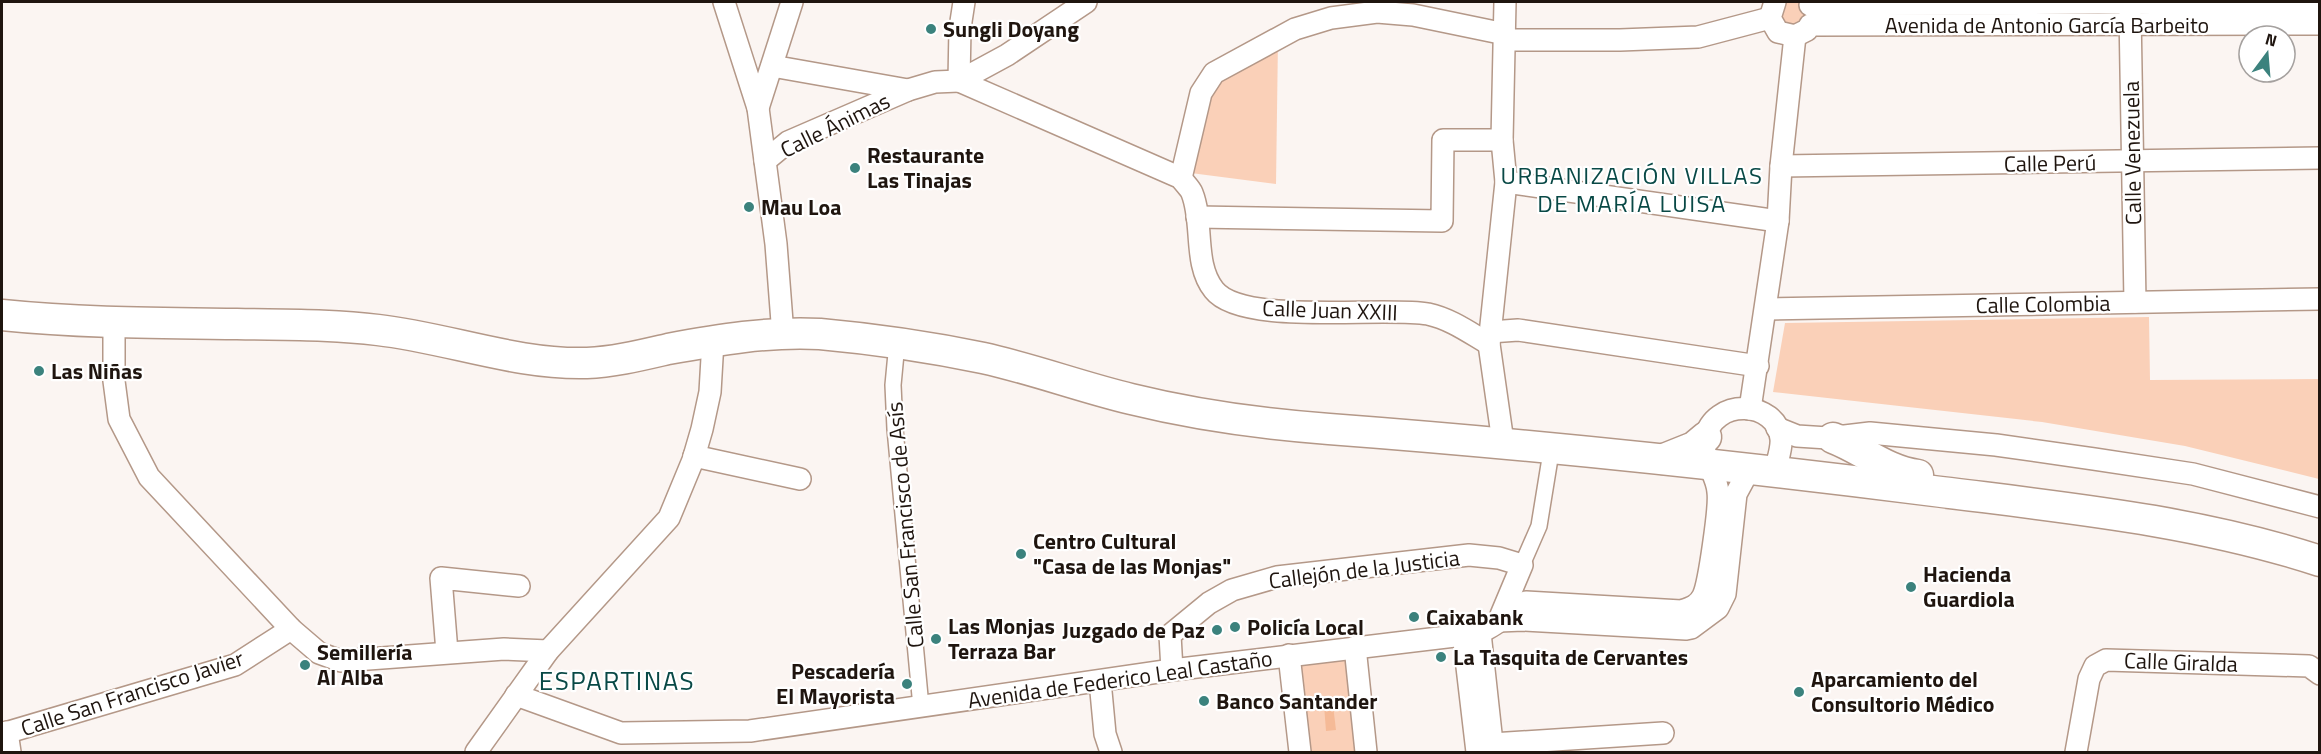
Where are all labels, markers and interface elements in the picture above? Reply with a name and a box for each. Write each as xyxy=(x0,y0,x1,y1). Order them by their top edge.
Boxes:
street label: Avenida de Antonio García Barbeito xyxy=(1885,8,2209,42)
place label: Sungli Doyang xyxy=(943,12,1079,46)
marker: Sungli Doyang xyxy=(924,22,938,36)
north arrow xyxy=(2237,24,2297,84)
text: N xyxy=(2262,27,2280,53)
street label: Calle Venezuela xyxy=(2114,81,2150,225)
street label: Calle Ánimas xyxy=(774,84,896,166)
place label: Restaurante Las Tinajas xyxy=(867,138,984,197)
street label: Calle Perú xyxy=(2003,145,2097,181)
district label: URBANIZACIÓN VILLAS DE MARÍA LUISA xyxy=(1501,157,1763,221)
marker: Restaurante Las Tinajas xyxy=(848,161,862,175)
place label: Mau Loa xyxy=(761,190,841,224)
marker: Mau Loa xyxy=(742,200,756,214)
street label: Calle Colombia xyxy=(1975,286,2111,322)
street label: Calle Juan XXIII xyxy=(1262,291,1398,329)
place label: Las Niñas xyxy=(51,354,143,388)
marker: Las Niñas xyxy=(32,364,46,378)
street label: Calle San Francisco de Asís xyxy=(877,401,933,649)
place label: Centro Cultural "Casa de las Monjas" xyxy=(1033,524,1231,583)
street label: Callejón de la Justicia xyxy=(1267,540,1461,598)
marker: Centro Cultural "Casa de las Monjas" xyxy=(1014,547,1028,561)
place label: Hacienda Guardiola xyxy=(1923,557,2015,616)
marker: Hacienda Guardiola xyxy=(1904,580,1918,594)
place label: Caixabank xyxy=(1426,600,1524,634)
place label: Las Monjas Terraza Bar xyxy=(948,609,1056,668)
place label: Policía Local xyxy=(1247,610,1364,644)
marker: Caixabank xyxy=(1407,610,1421,624)
place label: Juzgado de Paz xyxy=(1062,613,1205,647)
marker: Policía Local xyxy=(1228,620,1242,634)
marker: Juzgado de Paz xyxy=(1210,623,1224,637)
marker: Las Monjas Terraza Bar xyxy=(929,632,943,646)
place label: Semillería Al Alba xyxy=(317,635,413,694)
place label: La Tasquita de Cervantes xyxy=(1453,640,1688,674)
street label: Calle San Francisco Javier xyxy=(16,641,248,745)
street label: Avenida de Federico Leal Castaño xyxy=(966,641,1274,717)
street label: Calle Giralda xyxy=(2124,643,2238,681)
marker: La Tasquita de Cervantes xyxy=(1434,650,1448,664)
place label: Pescadería El Mayorista xyxy=(776,654,895,713)
marker: Semillería Al Alba xyxy=(298,658,312,672)
district label: ESPARTINAS xyxy=(539,661,695,700)
place label: Aparcamiento del Consultorio Médico xyxy=(1811,662,1994,721)
marker: Pescadería El Mayorista xyxy=(900,677,914,691)
place label: Banco Santander xyxy=(1216,684,1377,718)
marker: Aparcamiento del Consultorio Médico xyxy=(1792,685,1806,699)
marker: Banco Santander xyxy=(1197,694,1211,708)

